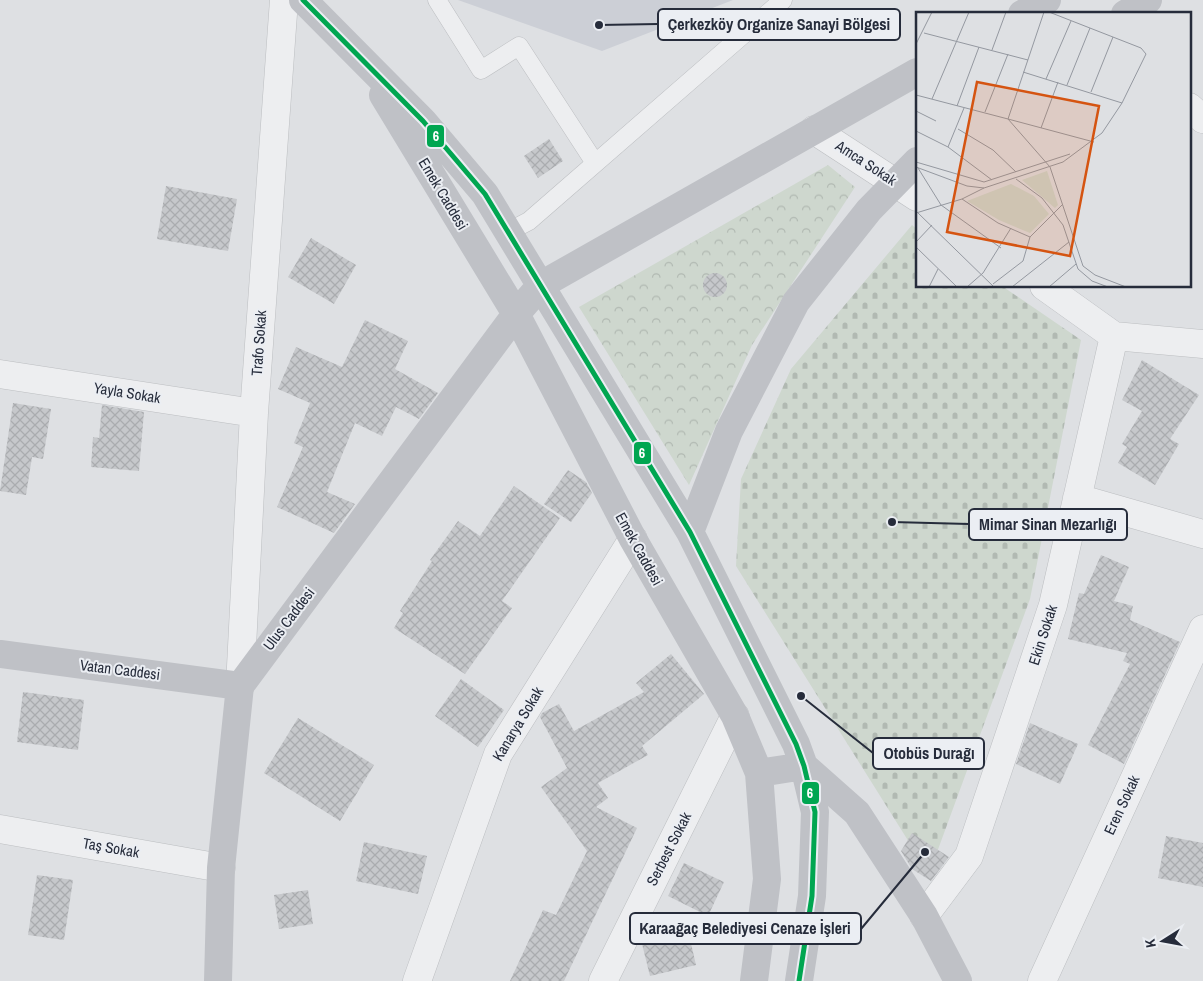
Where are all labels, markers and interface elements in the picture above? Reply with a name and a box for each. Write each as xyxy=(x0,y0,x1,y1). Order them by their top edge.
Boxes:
callout: Çerkezköy Organize Sanayi Bölgesi xyxy=(658,9,900,40)
inset map xyxy=(916,12,1190,288)
text: Çerkezköy Organize Sanayi Bölgesi xyxy=(668,13,890,35)
line badge: 6 xyxy=(426,124,445,148)
text: 6 xyxy=(433,127,439,145)
street label: Amca Sokak xyxy=(831,134,902,191)
street label: Emek Caddesi xyxy=(414,154,473,234)
street label: Trafo Sokak xyxy=(246,309,271,377)
street label: Yayla Sokak xyxy=(92,377,163,408)
line badge: 6 xyxy=(633,441,652,465)
text: 6 xyxy=(639,444,645,462)
street label: Emek Caddesi xyxy=(611,508,668,589)
callout: Mimar Sinan Mezarlığı xyxy=(969,509,1127,540)
text: Mimar Sinan Mezarlığı xyxy=(979,513,1117,535)
street label: Ulus Caddesi xyxy=(258,583,319,655)
street label: Ekin Sokak xyxy=(1023,601,1062,668)
street label: Vatan Caddesi xyxy=(79,654,161,685)
street label: Kanarya Sokak xyxy=(487,682,548,765)
callout: Otobüs Durağı xyxy=(873,738,984,769)
text: Otobüs Durağı xyxy=(883,742,975,764)
street label: Eren Sokak xyxy=(1099,771,1145,838)
line badge: 6 xyxy=(801,781,820,805)
text: 6 xyxy=(807,784,813,802)
street label: Serbest Sokak xyxy=(641,808,696,889)
street label: Taş Sokak xyxy=(81,832,142,863)
callout: Karaağaç Belediyesi Cenaze İşleri xyxy=(630,913,861,944)
north arrow xyxy=(1138,916,1188,966)
text: Karaağaç Belediyesi Cenaze İşleri xyxy=(639,917,851,939)
text: K xyxy=(1140,937,1160,949)

